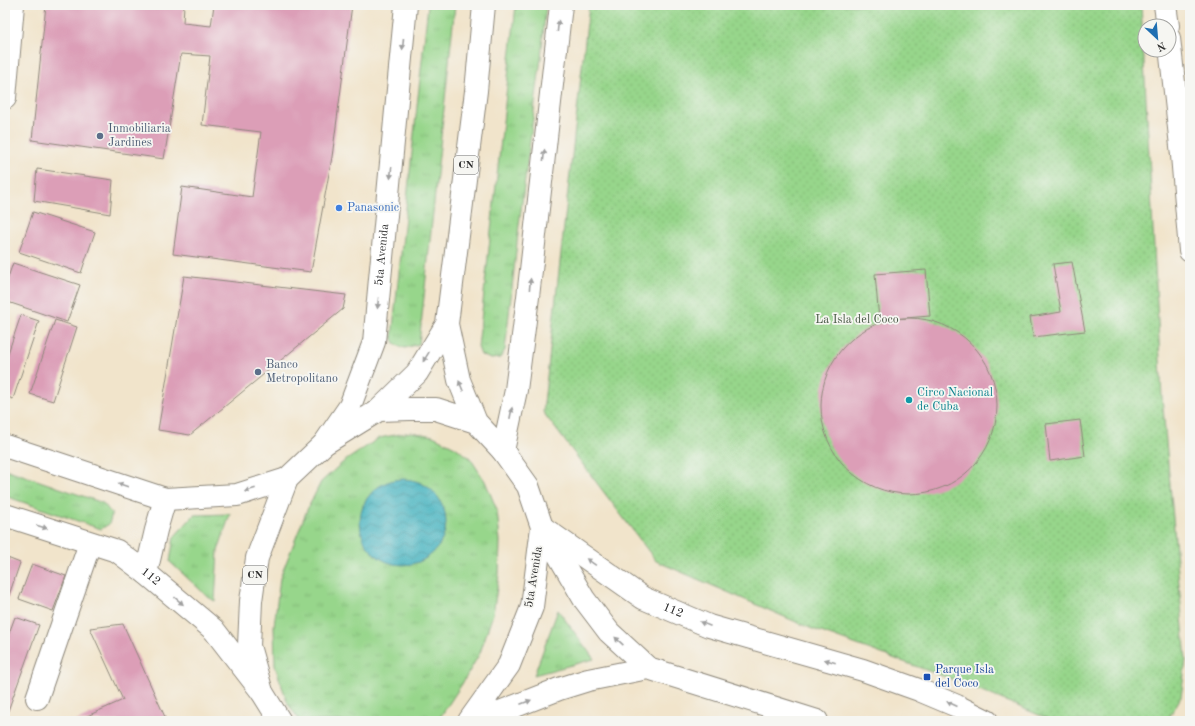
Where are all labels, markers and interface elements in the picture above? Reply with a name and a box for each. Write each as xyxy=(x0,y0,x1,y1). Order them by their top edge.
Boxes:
north arrow xyxy=(1137,18,1177,58)
one-way arrow xyxy=(555,20,562,32)
one-way arrow xyxy=(399,38,406,50)
text: N xyxy=(1154,39,1167,53)
place label: Inmobiliaria Jardines xyxy=(108,123,171,149)
marker: Inmobiliaria Jardines xyxy=(95,131,105,141)
one-way arrow xyxy=(541,149,547,161)
road number: CN xyxy=(454,156,478,174)
one-way arrow xyxy=(387,167,394,179)
place label: Panasonic xyxy=(347,202,399,214)
marker: Panasonic xyxy=(334,203,344,213)
street label: 5ta Avenida xyxy=(372,223,391,286)
one-way arrow xyxy=(527,278,533,290)
one-way arrow xyxy=(375,297,381,309)
park label: La Isla del Coco xyxy=(815,314,899,326)
one-way arrow xyxy=(422,352,430,363)
place label: Banco Metropolitano xyxy=(266,359,338,385)
marker: Banco Metropolitano xyxy=(253,367,263,377)
one-way arrow xyxy=(458,379,464,391)
place label: Circo Nacional de Cuba xyxy=(917,387,993,413)
marker: Circo Nacional de Cuba xyxy=(904,395,914,405)
one-way arrow xyxy=(509,407,515,419)
one-way arrow xyxy=(117,482,129,488)
one-way arrow xyxy=(244,488,256,494)
one-way arrow xyxy=(36,524,48,530)
street label: 5ta Avenida xyxy=(522,545,545,609)
one-way arrow xyxy=(586,558,597,566)
street label: 112 xyxy=(139,566,162,588)
road number: CN xyxy=(243,566,267,584)
one-way arrow xyxy=(173,596,184,605)
street label: 112 xyxy=(661,601,685,620)
one-way arrow xyxy=(698,621,710,627)
one-way arrow xyxy=(614,636,624,646)
one-way arrow xyxy=(823,658,835,664)
place label: Parque Isla del Coco xyxy=(935,664,994,690)
marker: Parque Isla del Coco xyxy=(922,672,932,682)
one-way arrow xyxy=(521,698,533,704)
one-way arrow xyxy=(947,701,958,707)

